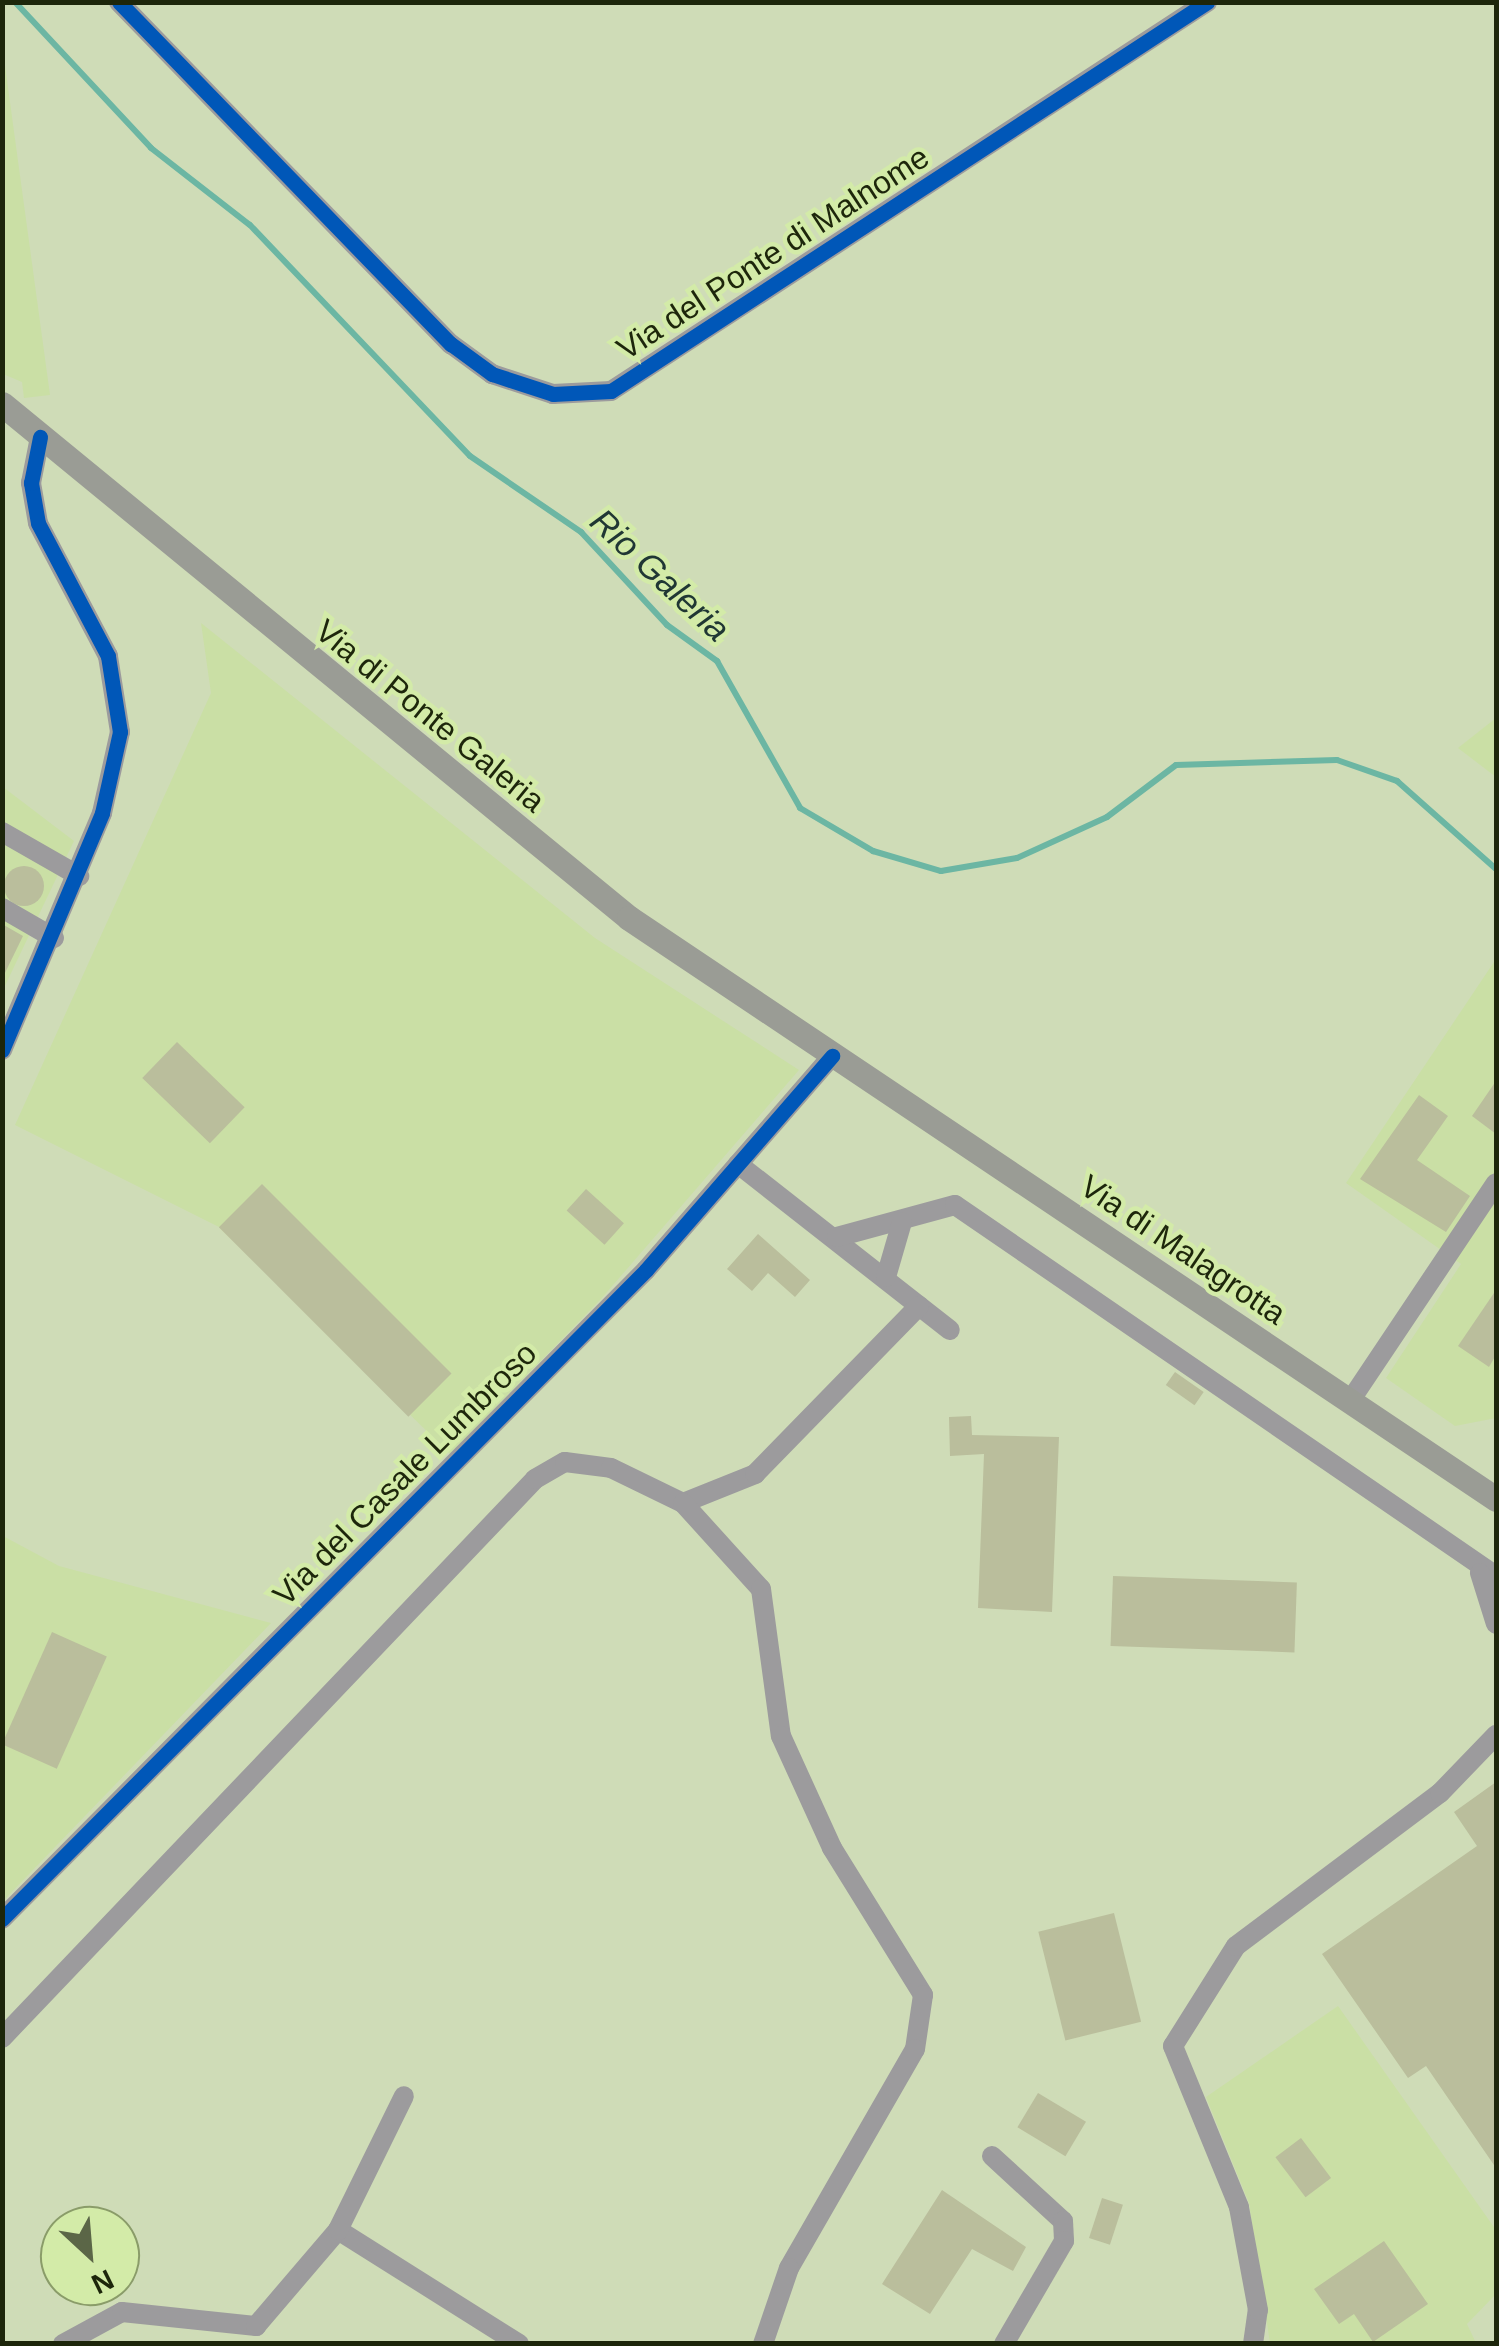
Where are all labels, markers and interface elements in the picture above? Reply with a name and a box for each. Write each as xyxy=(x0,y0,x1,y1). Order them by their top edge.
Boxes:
street label: Via del Ponte di Malnome xyxy=(610,138,936,368)
water label: Rio Galeria xyxy=(582,500,738,650)
street label: Via di Ponte Galeria xyxy=(308,612,552,820)
street label: Via di Malagrotta xyxy=(1073,1167,1293,1333)
street label: Via del Casale Lumbroso xyxy=(265,1334,545,1614)
north arrow xyxy=(40,2206,140,2306)
text: N xyxy=(87,2263,118,2300)

